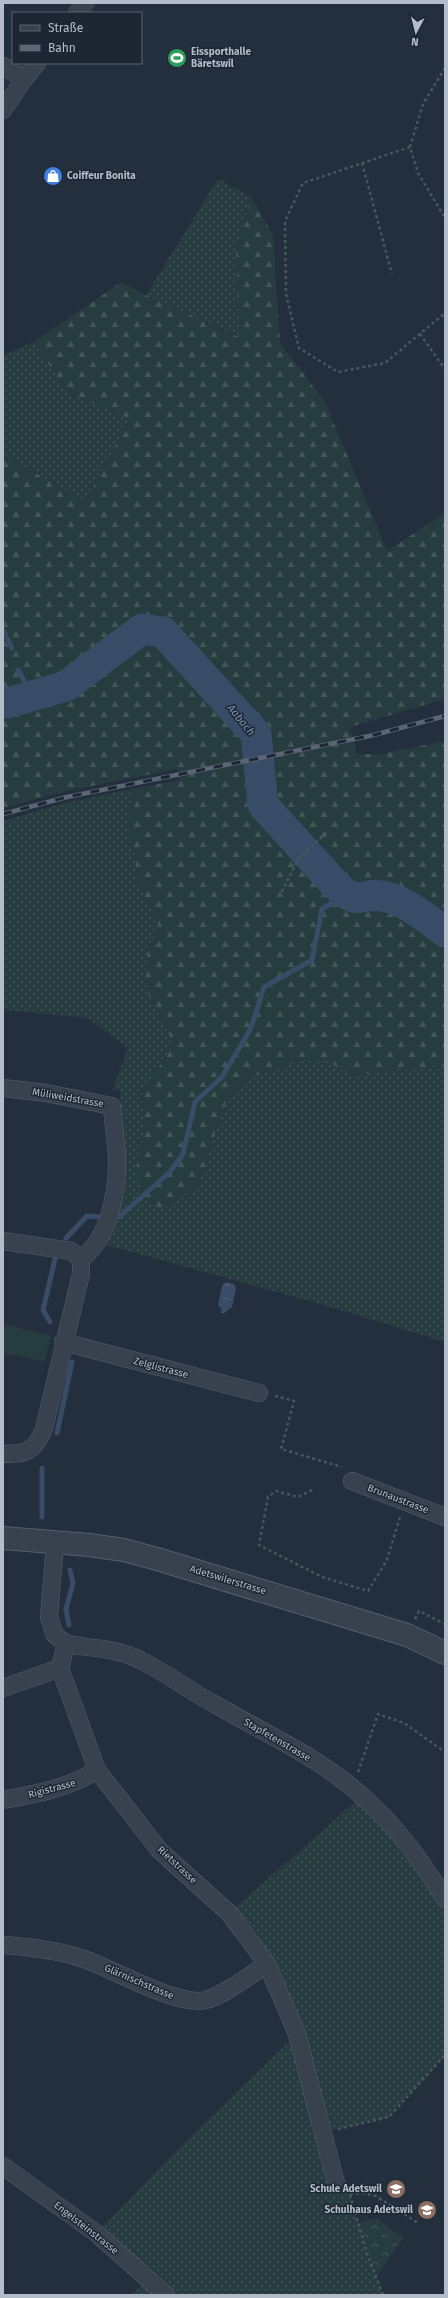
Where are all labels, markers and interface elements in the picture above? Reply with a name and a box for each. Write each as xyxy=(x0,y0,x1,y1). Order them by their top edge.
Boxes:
legend xyxy=(12,12,142,64)
north arrow xyxy=(396,12,436,52)
text: Straße xyxy=(48,21,83,35)
text: N xyxy=(410,35,419,48)
text: Bahn xyxy=(48,41,76,55)
place label: Eissporthalle Bäretswil xyxy=(191,46,251,70)
sports icon: Eissporthalle Bäretswil xyxy=(166,47,188,69)
shop icon: Coiffeur Bonita xyxy=(42,165,64,187)
place label: Coiffeur Bonita xyxy=(67,170,136,182)
water label: Aabach xyxy=(224,701,258,738)
street label: Müliweidstrasse xyxy=(31,1086,105,1110)
street label: Zelglistrasse xyxy=(132,1355,190,1381)
street label: Brunaustrasse xyxy=(366,1482,430,1516)
street label: Adetswilerstrasse xyxy=(188,1563,268,1597)
street label: Stapfetenstrasse xyxy=(241,1716,313,1764)
street label: Rigistrasse xyxy=(27,1777,77,1801)
street label: Rietstrasse xyxy=(155,1844,199,1886)
street label: Glärnischstrasse xyxy=(102,1962,176,2002)
school or university icon: Schule Adetswil xyxy=(385,2178,407,2200)
place label: Schule Adetswil xyxy=(310,2183,382,2195)
street label: Engelsteinstrasse xyxy=(51,2199,121,2257)
school or university icon: Schulhaus Adetswil xyxy=(416,2199,438,2221)
place label: Schulhaus Adetswil xyxy=(325,2204,413,2216)

